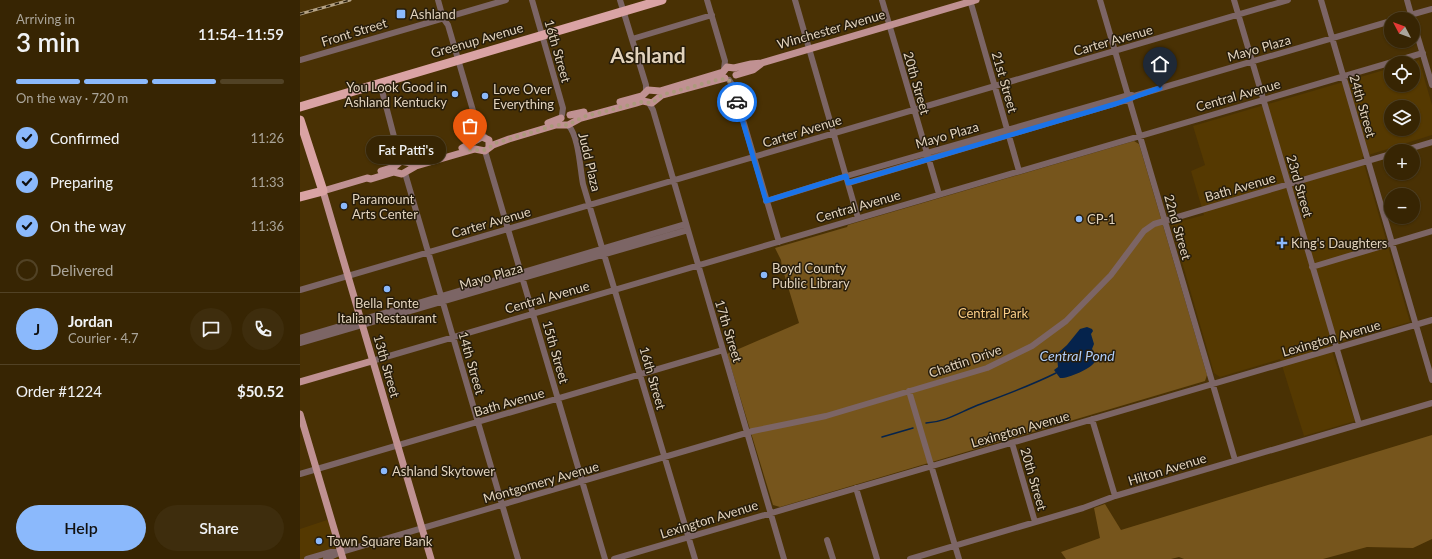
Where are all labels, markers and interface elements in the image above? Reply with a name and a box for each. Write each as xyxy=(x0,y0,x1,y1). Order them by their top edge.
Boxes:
place label: Ashland xyxy=(410,6,456,22)
street label: Winchester Avenue xyxy=(775,6,887,52)
marker: Ashland xyxy=(395,8,407,20)
text: Arriving in xyxy=(16,11,75,27)
north arrow xyxy=(1384,12,1420,48)
map controls xyxy=(1384,12,1420,224)
street label: Front Street xyxy=(319,14,389,50)
street label: 16th Street xyxy=(541,18,575,85)
street label: Greenup Avenue xyxy=(429,19,525,61)
street label: Carter Avenue xyxy=(1071,21,1155,59)
text: 11:54–11:59 xyxy=(198,25,284,43)
text: 3 min xyxy=(16,26,80,58)
street label: Mayo Plaza xyxy=(1226,31,1292,65)
district label: Ashland xyxy=(609,42,686,67)
pin xyxy=(1143,47,1177,88)
street label: 20th Street xyxy=(900,50,934,117)
street label: 21st Street xyxy=(989,50,1021,115)
icon: home xyxy=(1149,53,1171,75)
button: locate xyxy=(1384,56,1420,92)
street label: 24th Street xyxy=(1346,73,1380,140)
street label: Central Avenue xyxy=(1194,75,1282,115)
place label: You Look Good in Ashland Kentucky xyxy=(344,79,447,110)
place label: Love Over Everything xyxy=(493,81,554,112)
courier xyxy=(717,82,757,122)
marker: You Look Good in Ashland Kentucky xyxy=(450,89,460,99)
text: On the way · 720 m xyxy=(16,90,128,106)
marker: Love Over Everything xyxy=(480,91,490,101)
icon: car xyxy=(726,91,748,113)
button: layers xyxy=(1384,100,1420,136)
pin xyxy=(453,109,487,150)
street label: Carter Avenue xyxy=(761,111,844,151)
icon: bag xyxy=(459,115,481,137)
street label: Mayo Plaza xyxy=(914,118,980,152)
icon: check xyxy=(16,127,38,149)
text: Confirmed xyxy=(50,129,119,147)
text: 11:26 xyxy=(251,130,284,146)
street label: Judd Plaza xyxy=(575,131,605,193)
callout: Fat Patti's xyxy=(366,136,446,164)
text: Fat Patti's xyxy=(378,142,434,158)
button: + xyxy=(1384,144,1420,180)
street label: 23rd Street xyxy=(1283,153,1317,219)
street label: Bath Avenue xyxy=(1203,169,1277,205)
icon: check xyxy=(16,171,38,193)
text: Preparing xyxy=(50,173,113,191)
text: 11:33 xyxy=(251,174,284,190)
street label: Central Avenue xyxy=(814,186,902,226)
button: − xyxy=(1384,188,1420,224)
place label: Paramount Arts Center xyxy=(352,191,418,222)
street label: 22nd Street xyxy=(1161,193,1195,262)
marker: Paramount Arts Center xyxy=(339,201,349,211)
street label: Carter Avenue xyxy=(449,203,533,241)
place label: CP-1 xyxy=(1087,211,1116,227)
marker: CP-1 xyxy=(1074,214,1084,224)
icon: check xyxy=(16,215,38,237)
text: On the way xyxy=(50,217,126,235)
text: 11:36 xyxy=(251,218,284,234)
place label: King's Daughters xyxy=(1291,235,1388,251)
marker: King's Daughters xyxy=(1276,237,1288,249)
street label: Mayo Plaza xyxy=(458,259,524,293)
place label: Boyd County Public Library xyxy=(772,260,850,291)
text: Delivered xyxy=(50,261,113,279)
marker: Boyd County Public Library xyxy=(759,270,769,280)
street label: Central Avenue xyxy=(503,277,591,317)
marker: Bella Fonte Italian Restaurant xyxy=(382,284,392,294)
place label: Bella Fonte Italian Restaurant xyxy=(337,295,437,326)
street label: 17th Street xyxy=(712,298,746,365)
park label: Central Park xyxy=(958,305,1028,321)
button: chat xyxy=(190,308,232,350)
button: phone xyxy=(242,308,284,350)
text: Jordan xyxy=(68,312,113,330)
street label: Lexington Avenue xyxy=(1280,316,1382,360)
street label: 15th Street xyxy=(539,319,573,386)
text: J xyxy=(34,320,40,338)
text: Courier · 4.7 xyxy=(68,330,139,346)
street label: 14th Street xyxy=(455,330,489,397)
street label: 13th Street xyxy=(370,333,404,400)
street label: Chattin Drive xyxy=(926,341,1004,381)
street label: 16th Street xyxy=(636,345,670,412)
water label: Central Pond xyxy=(1039,347,1115,364)
text: Order #1224 xyxy=(16,382,102,400)
text: $50.52 xyxy=(237,382,284,400)
street label: Bath Avenue xyxy=(472,384,546,420)
street label: Lexington Avenue xyxy=(969,407,1071,451)
street label: 20th Street xyxy=(1017,446,1051,513)
street label: Hilton Avenue xyxy=(1126,449,1208,489)
street label: Montgomery Avenue xyxy=(481,458,601,506)
place label: Ashland Skytower xyxy=(392,463,495,479)
marker: Ashland Skytower xyxy=(379,466,389,476)
street label: Lexington Avenue xyxy=(658,496,760,542)
button: Help xyxy=(16,505,146,551)
button: Share xyxy=(154,505,284,551)
place label: Town Square Bank xyxy=(327,533,433,549)
marker: Town Square Bank xyxy=(314,536,324,546)

